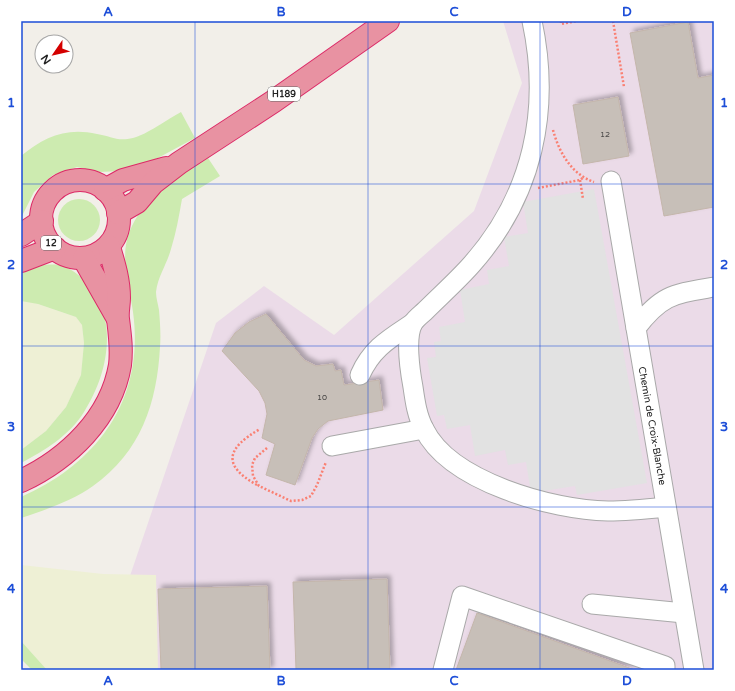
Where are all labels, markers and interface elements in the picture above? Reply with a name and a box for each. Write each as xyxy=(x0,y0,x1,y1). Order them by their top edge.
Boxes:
text: A xyxy=(103,4,113,20)
text: B xyxy=(276,4,286,20)
text: C xyxy=(449,4,459,20)
text: D xyxy=(622,4,632,20)
north arrow xyxy=(34,34,74,74)
text: N xyxy=(38,52,54,67)
road number: H189 xyxy=(268,87,300,101)
text: 1 xyxy=(7,95,15,111)
text: 1 xyxy=(720,95,728,111)
house number: 12 xyxy=(600,130,610,139)
road number: 12 xyxy=(41,236,61,250)
text: 2 xyxy=(7,257,15,273)
text: 2 xyxy=(720,257,728,273)
street label: Chemin de Croix-Blanche xyxy=(636,366,668,487)
house number: 10 xyxy=(317,393,327,402)
text: 3 xyxy=(7,419,15,435)
text: 3 xyxy=(720,419,728,435)
text: 4 xyxy=(7,581,16,597)
text: 4 xyxy=(720,581,729,597)
text: A xyxy=(103,673,113,689)
text: B xyxy=(276,673,286,689)
text: C xyxy=(449,673,459,689)
text: D xyxy=(622,673,632,689)

